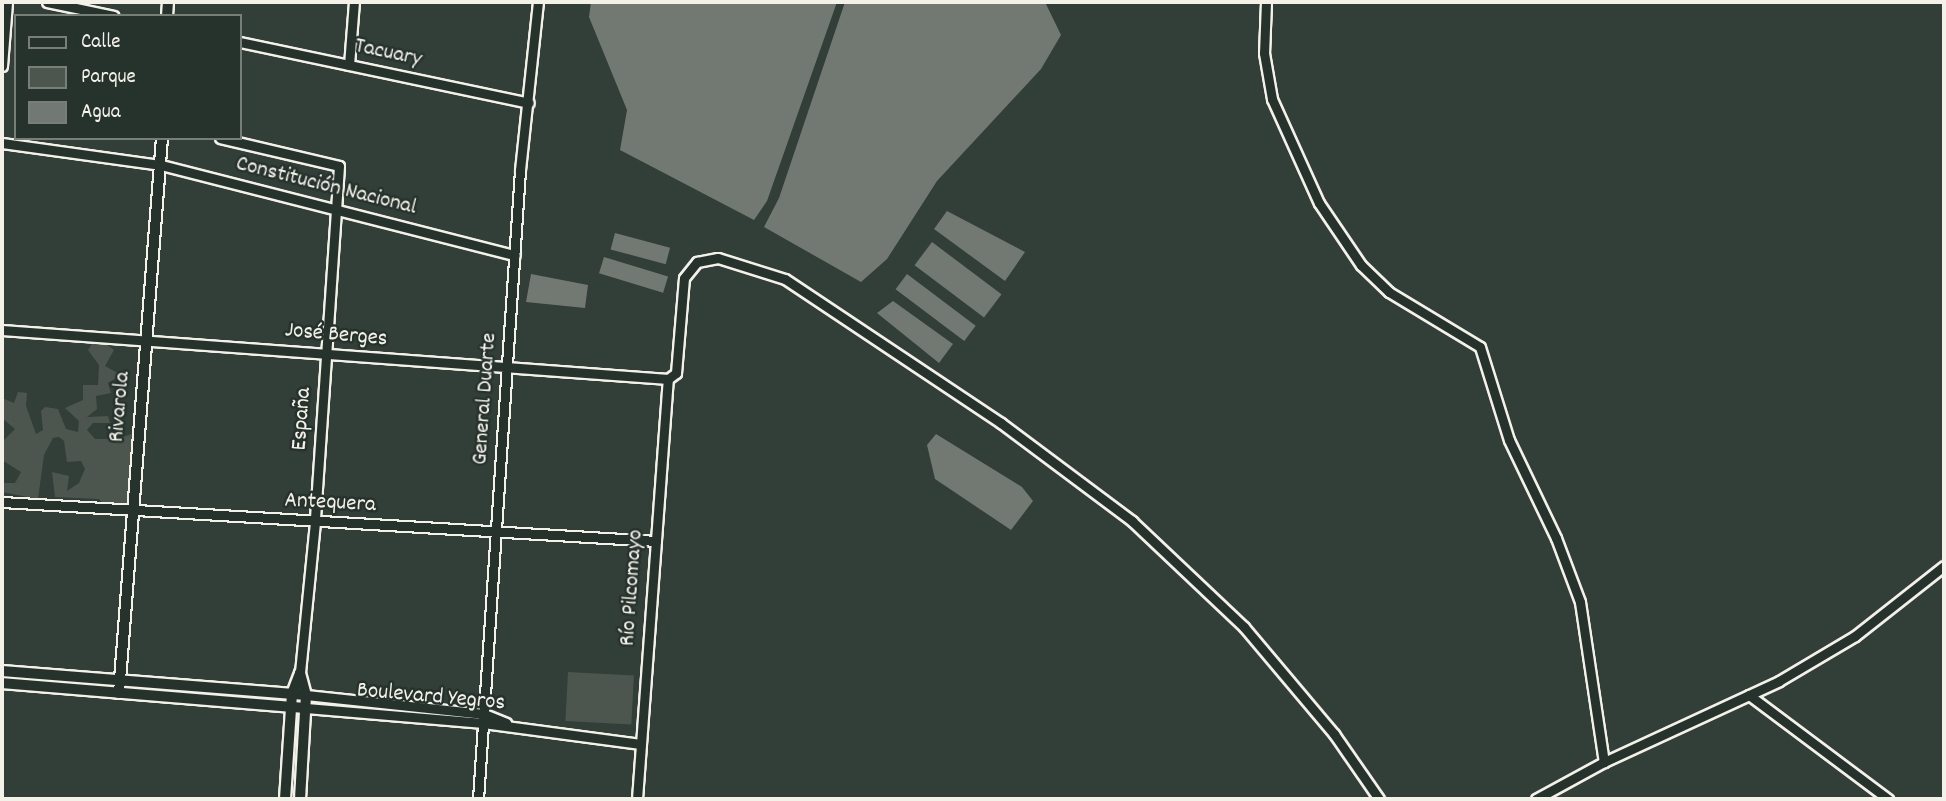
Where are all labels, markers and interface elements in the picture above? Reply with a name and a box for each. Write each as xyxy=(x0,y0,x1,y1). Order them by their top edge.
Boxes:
legend xyxy=(14,14,242,140)
text: Calle xyxy=(81,28,120,58)
street label: Tacuary xyxy=(352,33,424,75)
text: Parque xyxy=(81,63,136,93)
text: Agua xyxy=(81,98,121,128)
street label: Constitución Nacional xyxy=(233,151,419,223)
street label: José Berges xyxy=(284,318,388,354)
street label: General Duarte xyxy=(468,332,504,466)
street label: Rivarola xyxy=(104,371,138,443)
street label: España xyxy=(287,387,319,451)
street label: Antequera xyxy=(284,488,376,520)
street label: Río Pilcomayo xyxy=(615,529,651,647)
street label: Boulevard Yegros xyxy=(356,678,506,718)

